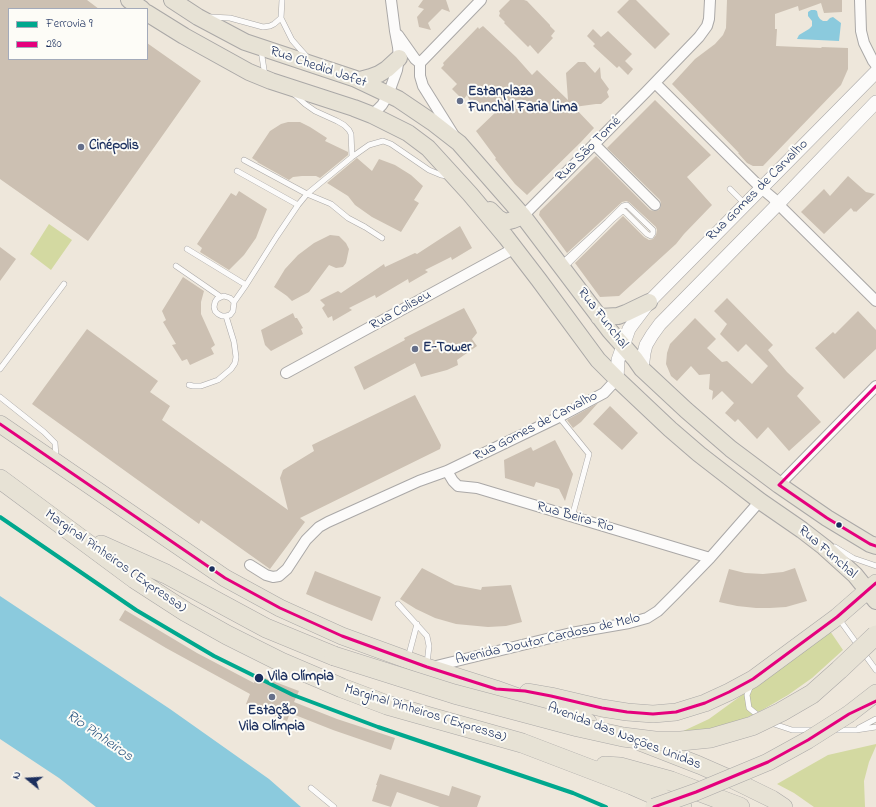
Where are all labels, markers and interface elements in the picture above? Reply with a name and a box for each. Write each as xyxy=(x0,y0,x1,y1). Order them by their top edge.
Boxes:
legend xyxy=(8,8,148,60)
text: Ferrovia 9 xyxy=(46,15,93,33)
text: 280 xyxy=(46,35,62,53)
street label: Rua Chedid Jafet xyxy=(268,44,368,92)
place label: Estanplaza Funchal Faria Lima xyxy=(468,85,578,118)
marker: Estanplaza Funchal Faria Lima xyxy=(455,96,465,106)
street label: Rua São Tomé xyxy=(553,114,625,186)
street label: Rua Gomes de Carvalho xyxy=(704,137,812,245)
place label: Cinépolis xyxy=(89,139,139,155)
marker: Cinépolis xyxy=(76,142,86,152)
street label: Rua Funchal xyxy=(573,285,631,353)
street label: Rua Coliseu xyxy=(367,287,435,335)
place label: E-Tower xyxy=(423,341,471,357)
marker: E-Tower xyxy=(410,344,420,354)
street label: Rua Gomes de Carvalho xyxy=(471,388,601,466)
street label: Rua Beira-Rio xyxy=(534,499,616,537)
street label: Marginal Pinheiros (Expressa) xyxy=(41,507,189,617)
unlabelled marker xyxy=(834,520,844,530)
street label: Rua Funchal xyxy=(794,523,860,583)
unlabelled marker xyxy=(207,564,217,574)
street label: Avenida Doutor Cardoso de Melo xyxy=(454,611,642,669)
place label: Vila Olímpia xyxy=(268,670,334,686)
marker: Vila Olímpia xyxy=(253,672,265,684)
street label: Marginal Pinheiros (Expressa) xyxy=(342,681,508,747)
marker: Estação Vila Olímpia xyxy=(267,692,277,702)
street label: Avenida das Nações Unidas xyxy=(545,700,703,774)
place label: Estação Vila Olímpia xyxy=(239,704,305,736)
water label: Rio Pinheiros xyxy=(62,708,136,766)
north arrow xyxy=(8,759,48,799)
text: N xyxy=(8,769,25,781)

